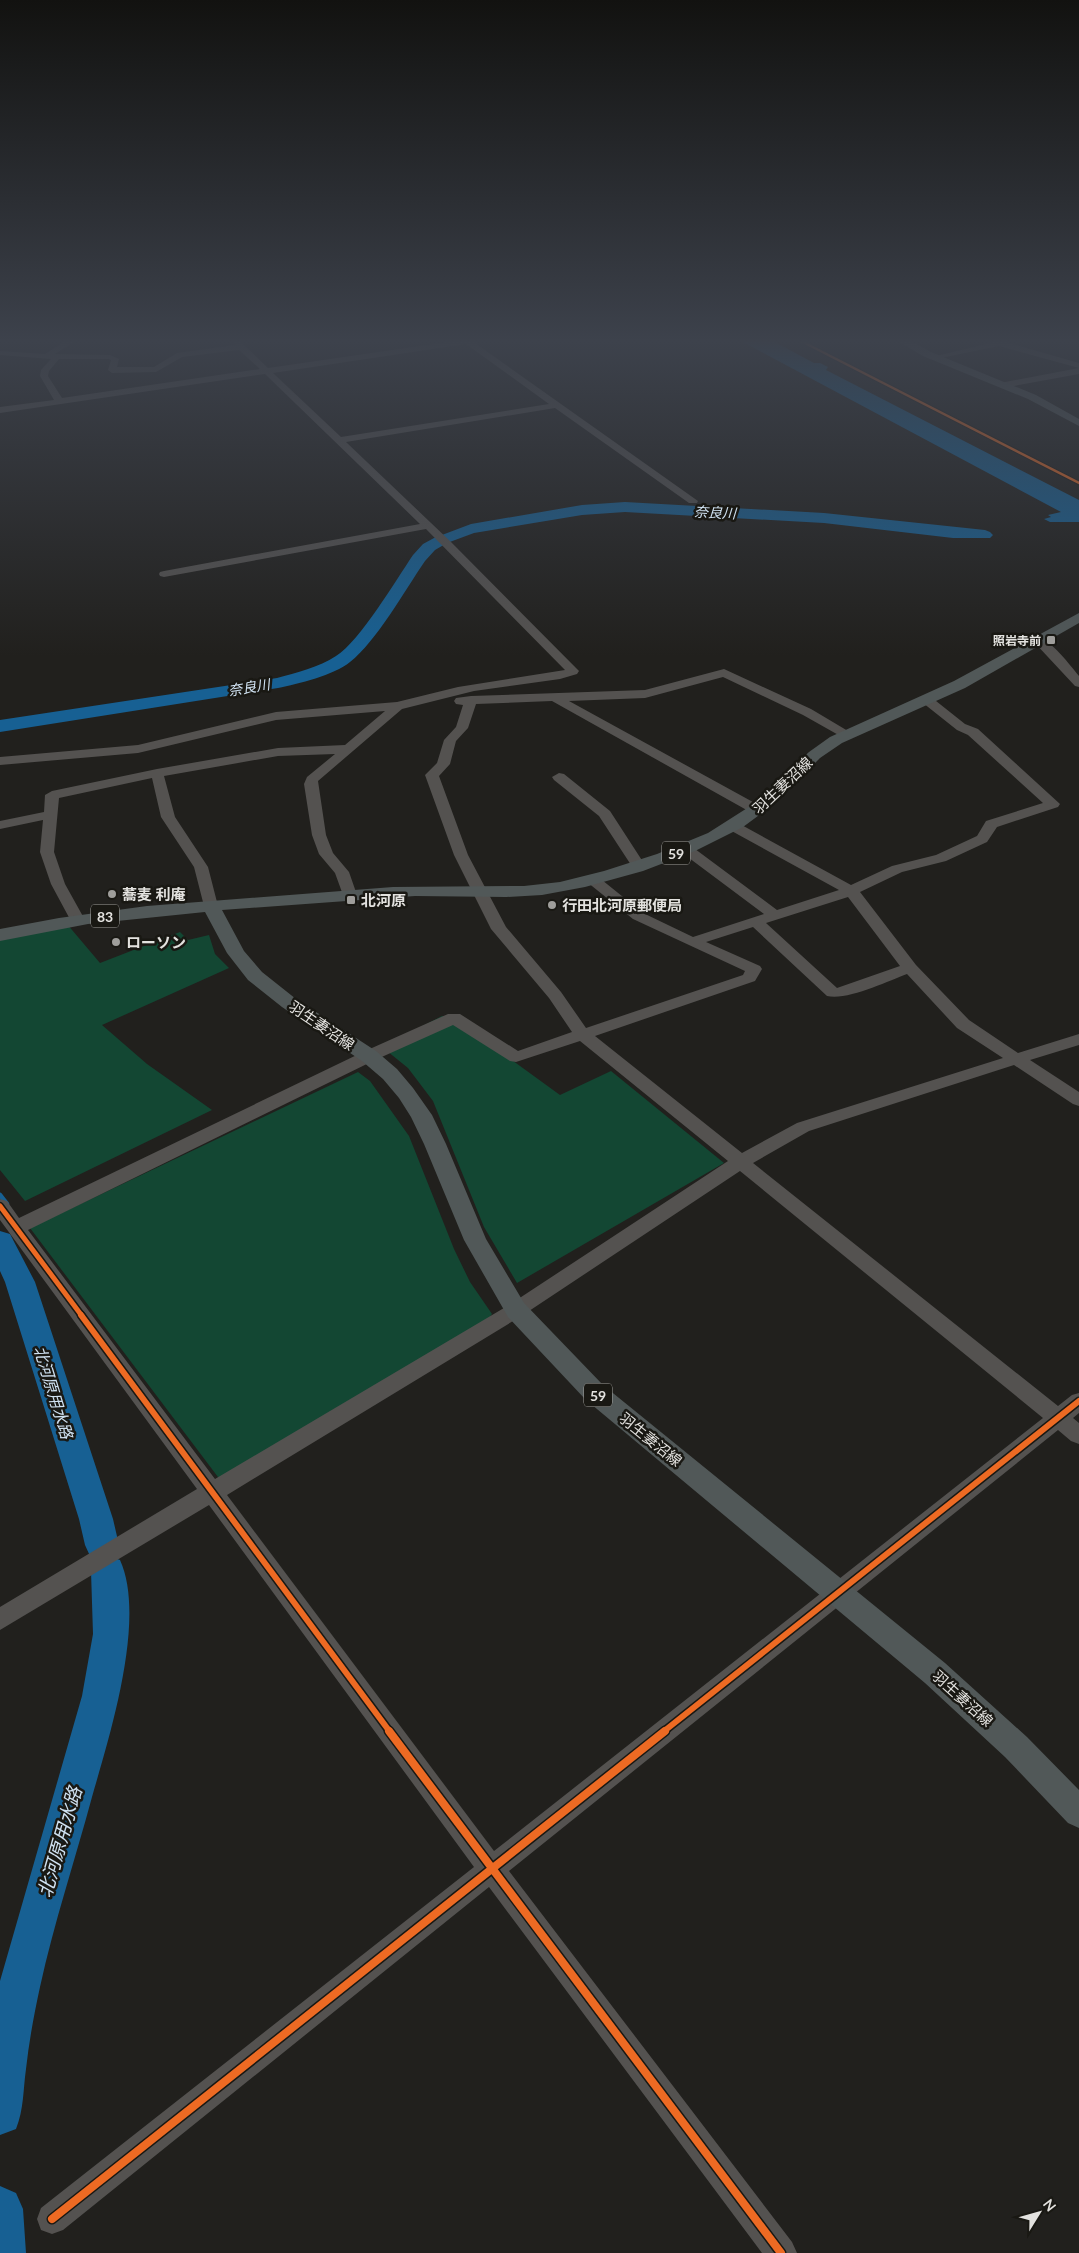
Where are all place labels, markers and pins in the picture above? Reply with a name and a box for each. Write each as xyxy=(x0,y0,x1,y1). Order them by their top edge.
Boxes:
place label: 照岩寺前 xyxy=(993,633,1041,648)
marker: 照岩寺前 xyxy=(1045,634,1057,646)
place label: 蕎麦 利庵 xyxy=(122,885,186,903)
marker: 蕎麦 利庵 xyxy=(106,888,118,900)
place label: 北河原 xyxy=(361,891,406,909)
marker: 北河原 xyxy=(345,894,357,906)
place label: 行田北河原郵便局 xyxy=(562,896,682,914)
marker: 行田北河原郵便局 xyxy=(546,899,558,911)
place label: ローソン xyxy=(126,933,186,951)
marker: ローソン xyxy=(110,936,122,948)

